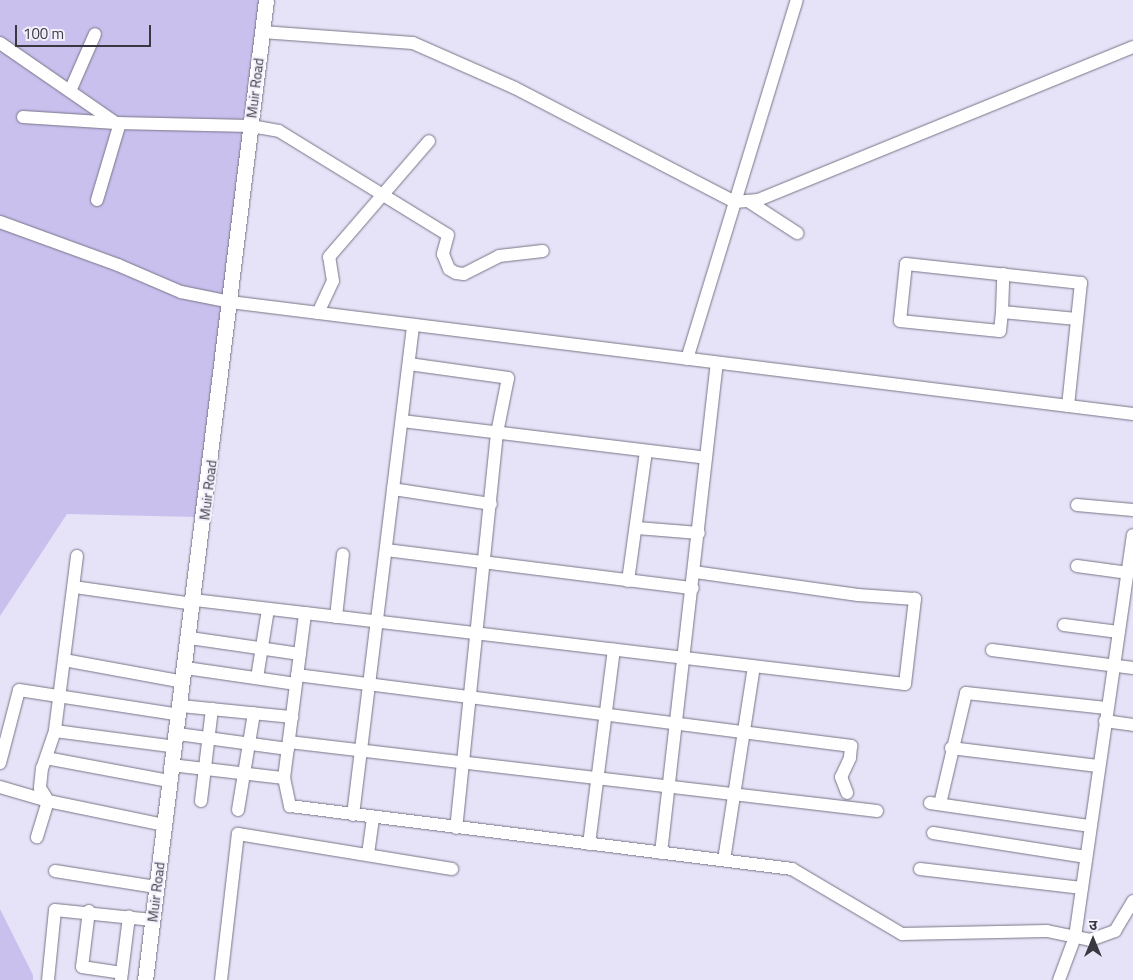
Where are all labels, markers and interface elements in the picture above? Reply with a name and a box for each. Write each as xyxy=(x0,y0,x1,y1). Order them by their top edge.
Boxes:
scale bar xyxy=(18,15,154,47)
text: 100 m xyxy=(23,22,64,45)
street label: Muir Road xyxy=(243,57,267,119)
street label: Muir Road xyxy=(196,459,220,521)
street label: Muir Road xyxy=(144,861,168,923)
text: उ xyxy=(1089,914,1097,935)
north arrow xyxy=(1068,915,1118,965)

